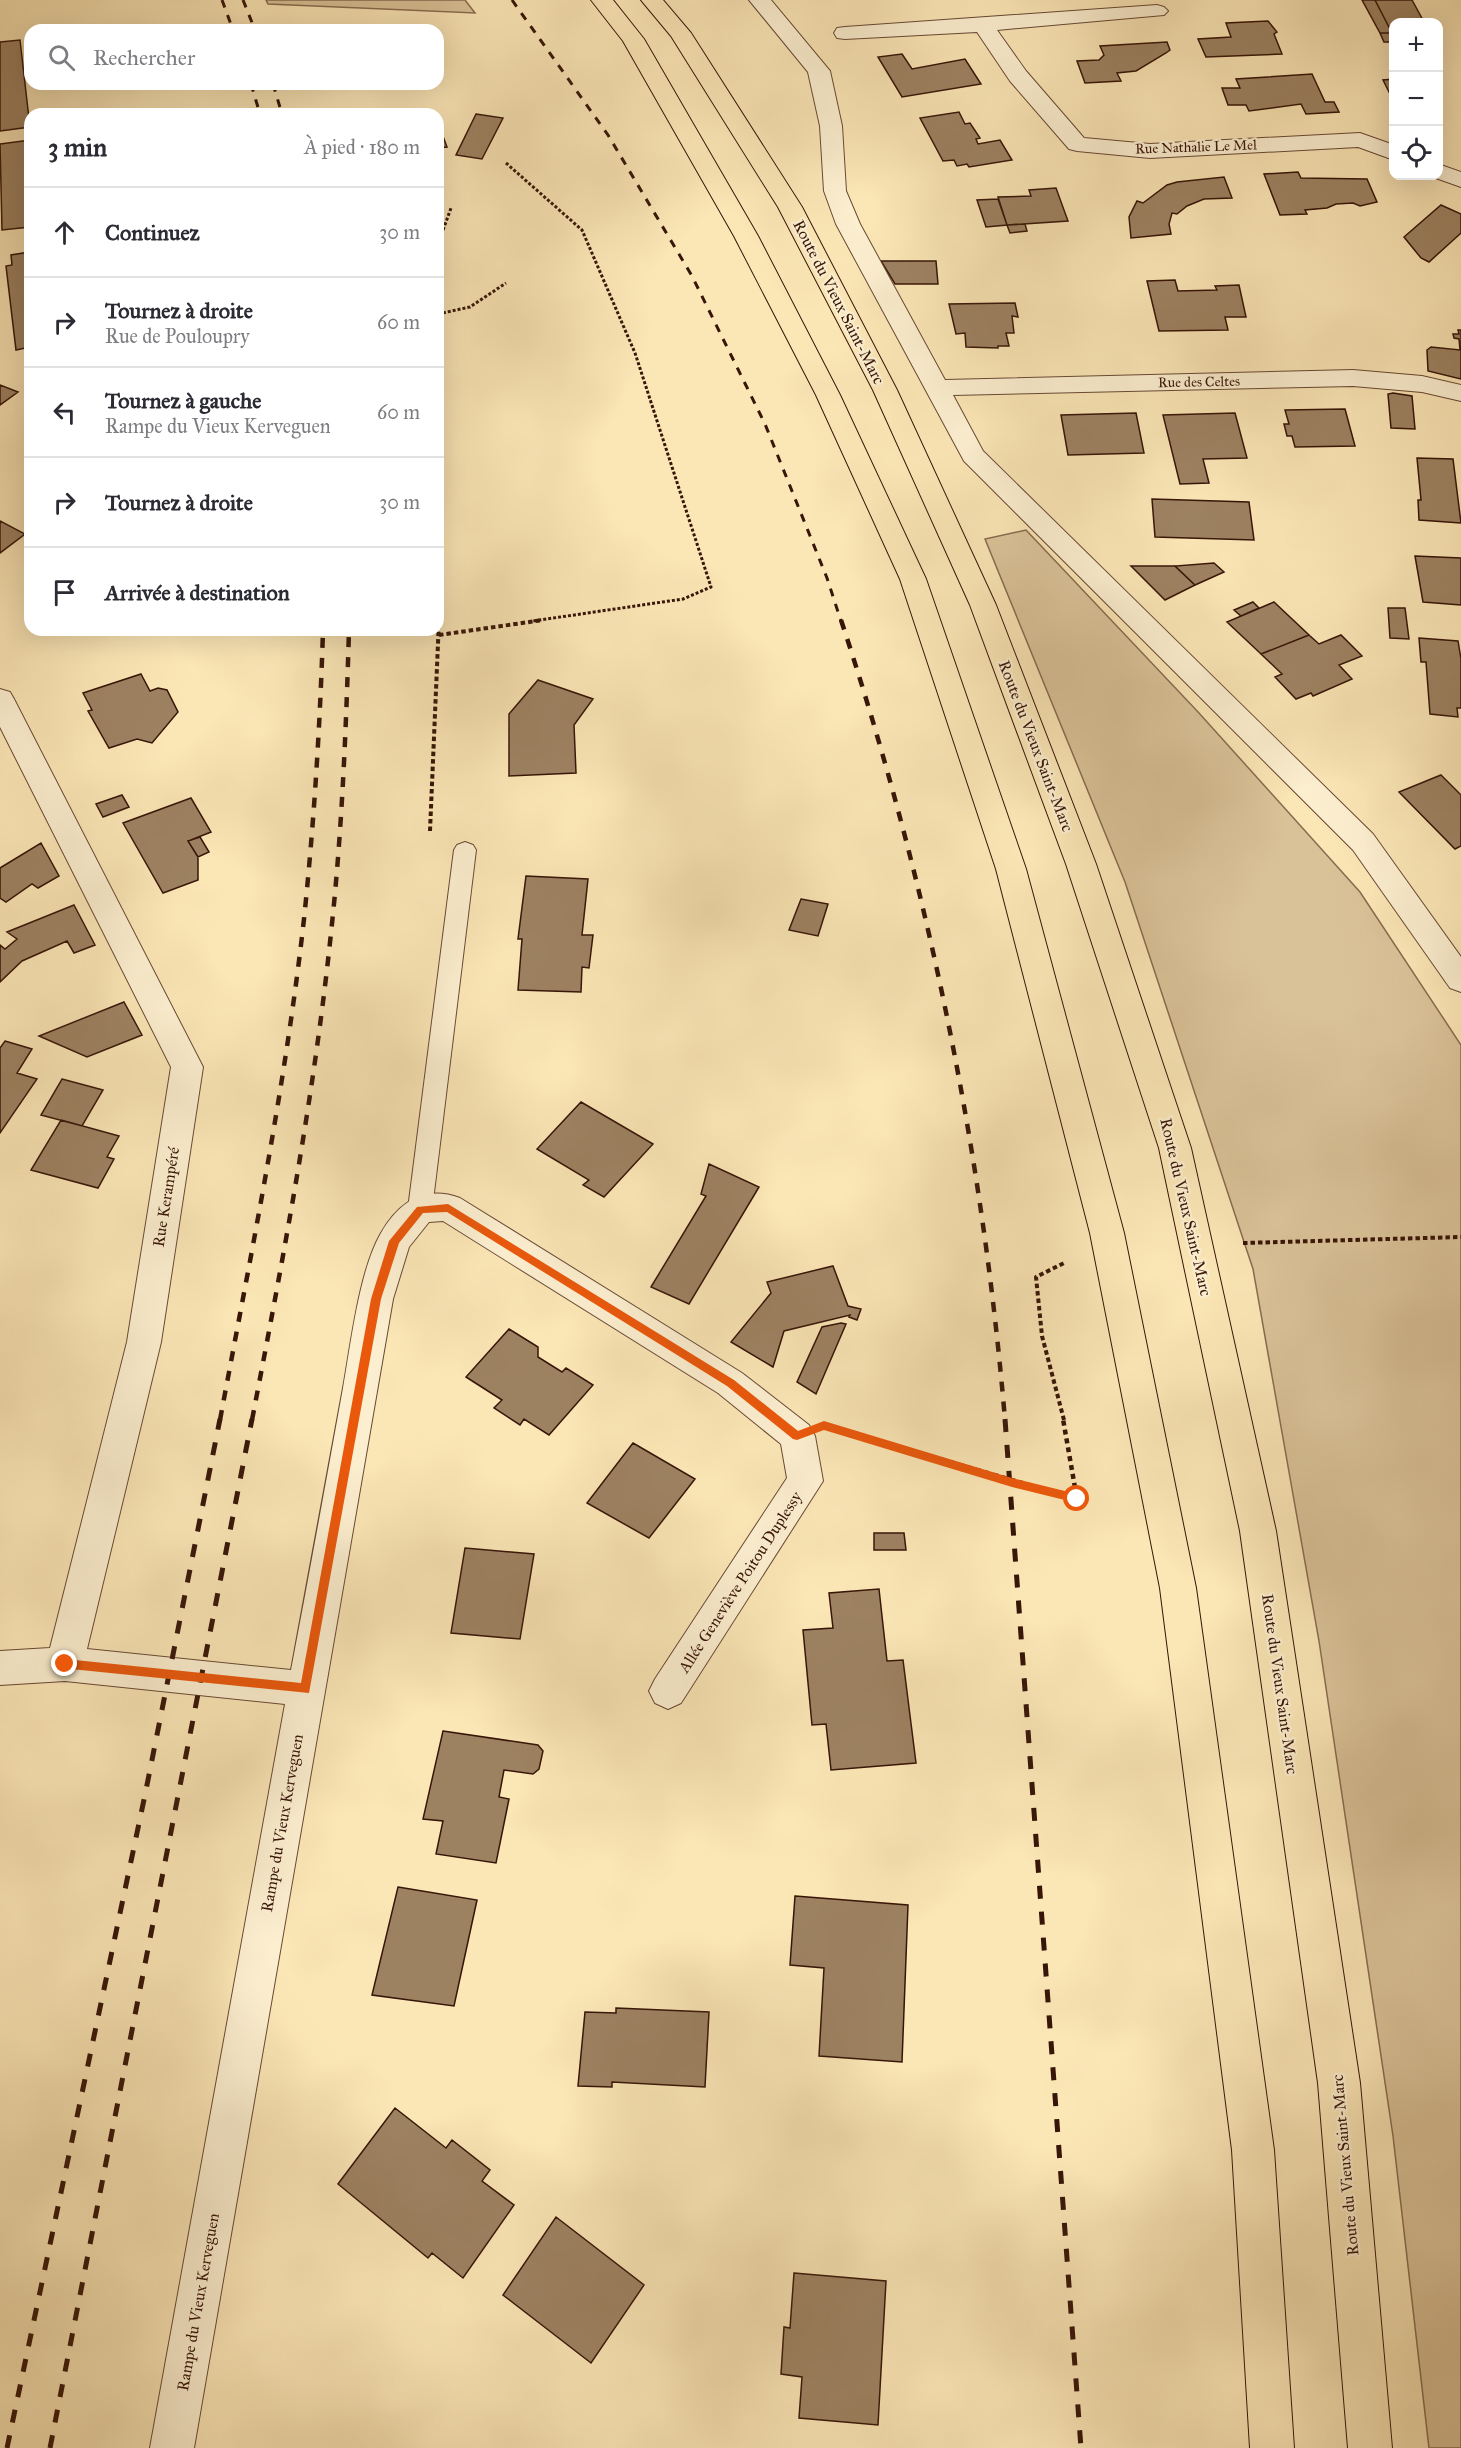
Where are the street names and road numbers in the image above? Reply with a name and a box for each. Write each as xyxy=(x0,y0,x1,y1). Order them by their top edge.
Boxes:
street label: Rue Nathalie Le Mel xyxy=(1135,136,1257,158)
street label: Route du Vieux Saint-Marc xyxy=(789,217,889,388)
street label: Rue des Celtes xyxy=(1158,373,1240,391)
street label: Route du Vieux Saint-Marc xyxy=(995,658,1078,835)
street label: Route du Vieux Saint-Marc xyxy=(1156,1116,1216,1298)
street label: Rue Kerampéré xyxy=(149,1145,183,1248)
street label: Allée Geneviève Poitou Duplessy xyxy=(674,1487,806,1677)
street label: Route du Vieux Saint-Marc xyxy=(1258,1593,1302,1776)
street label: Rampe du Vieux Kerveguen xyxy=(257,1732,308,1914)
street label: Route du Vieux Saint-Marc xyxy=(1328,2073,1362,2256)
street label: Rampe du Vieux Kerveguen xyxy=(173,2211,224,2393)

